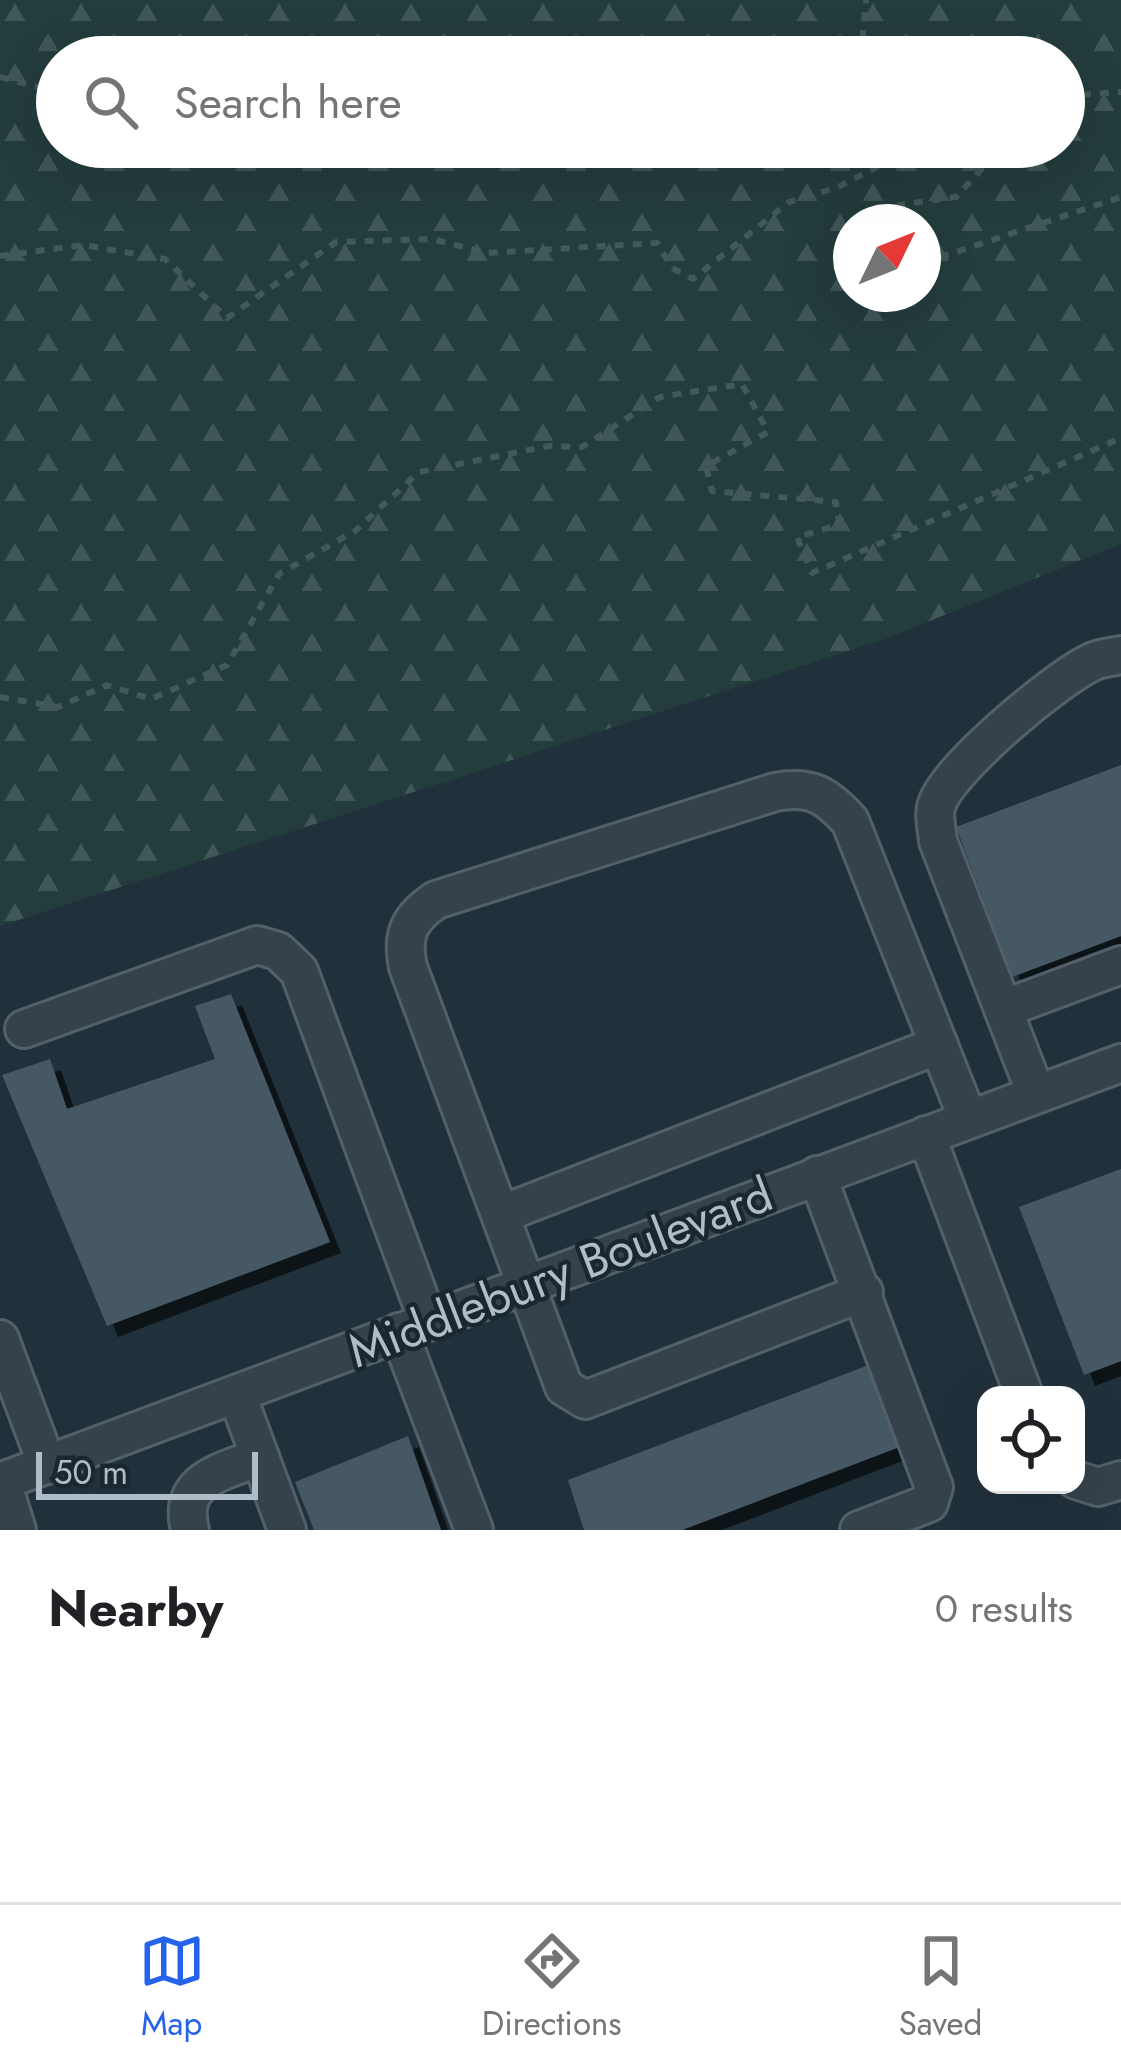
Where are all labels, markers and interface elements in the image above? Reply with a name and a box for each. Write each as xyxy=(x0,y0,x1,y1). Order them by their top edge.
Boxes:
search box xyxy=(36,36,1085,168)
icon: search xyxy=(78,69,144,135)
text: Search here xyxy=(174,70,402,135)
north arrow xyxy=(833,204,941,312)
street label: Middlebury Boulevard xyxy=(338,1160,782,1385)
map controls xyxy=(977,1386,1085,1494)
button: locate xyxy=(977,1386,1085,1494)
scale bar xyxy=(36,1446,258,1499)
text: 50 m xyxy=(54,1449,128,1496)
text: Nearby xyxy=(48,1571,223,1645)
text: 0 results xyxy=(935,1580,1073,1637)
tab: Map xyxy=(139,1928,205,2047)
tab: Directions xyxy=(482,1928,622,2047)
tab: Saved xyxy=(899,1928,982,2047)

